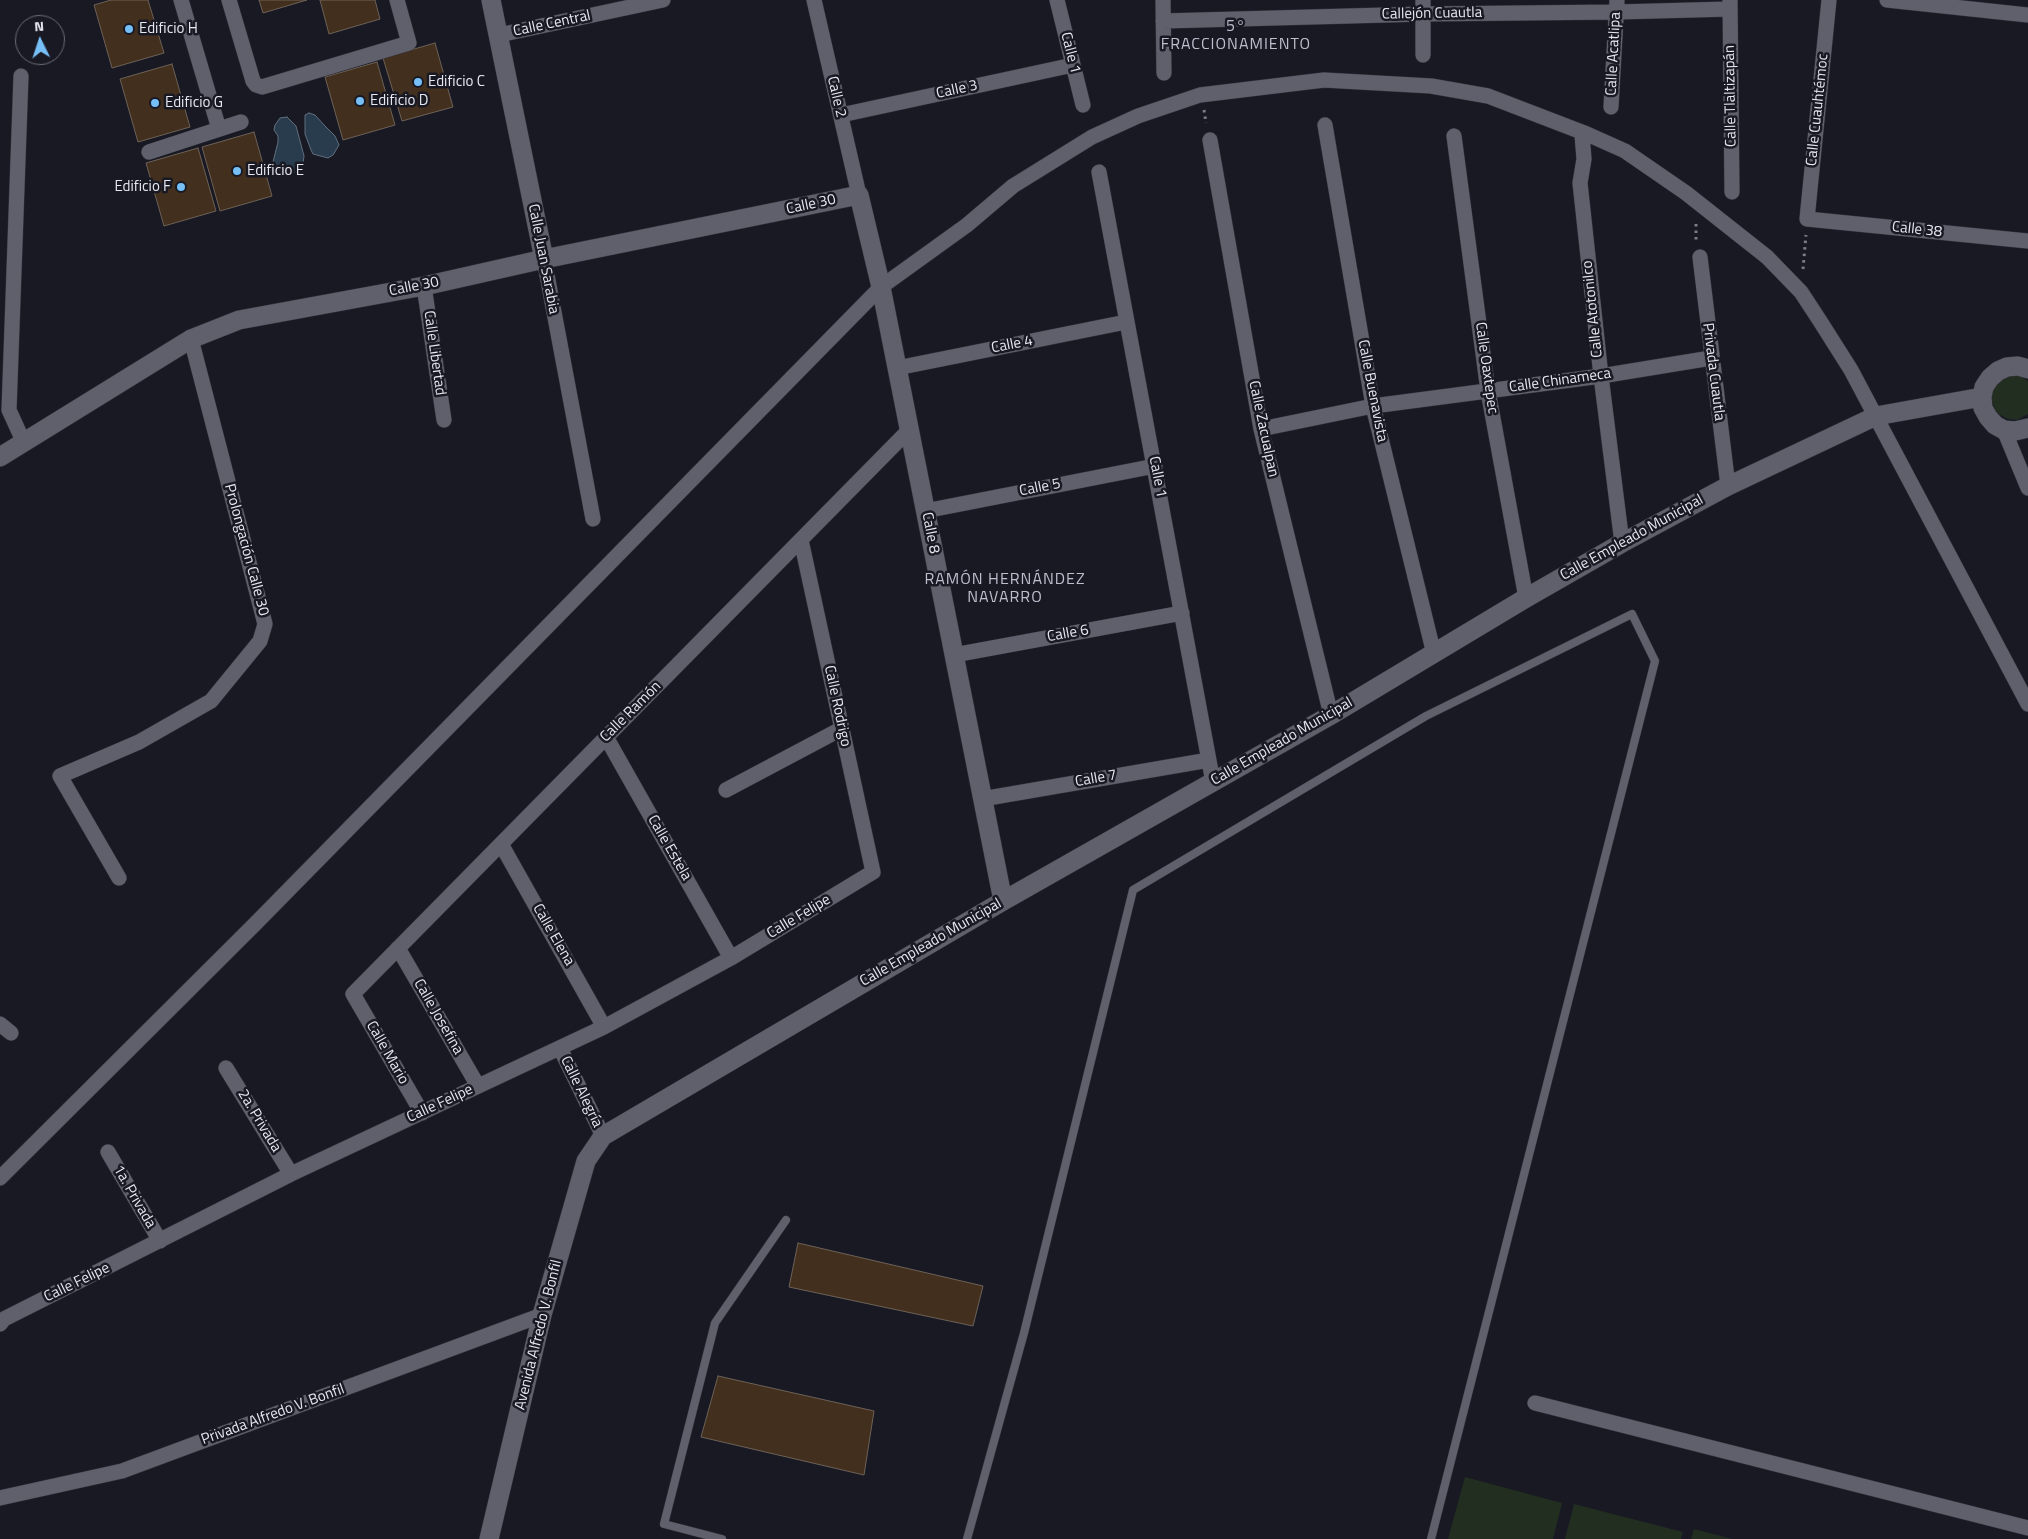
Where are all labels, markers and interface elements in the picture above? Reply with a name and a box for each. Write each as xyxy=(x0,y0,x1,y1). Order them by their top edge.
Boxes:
street label: Callejón Cuautla xyxy=(1382,4,1482,24)
street label: Calle Central xyxy=(512,7,592,41)
street label: Calle Acatlipa xyxy=(1603,12,1625,96)
north arrow xyxy=(15,15,65,65)
text: N xyxy=(33,15,45,36)
district label: 5° FRACCIONAMIENTO xyxy=(1159,17,1313,55)
place label: Edificio H xyxy=(139,20,198,38)
marker: Edificio H xyxy=(123,23,135,35)
street label: Calle 1 xyxy=(1056,31,1084,75)
street label: Calle Tlaltizapán xyxy=(1721,45,1741,147)
street label: Calle Cuauhtémoc xyxy=(1803,53,1833,167)
place label: Edificio C xyxy=(428,73,485,91)
street label: Calle 2 xyxy=(823,75,849,119)
marker: Edificio C xyxy=(412,76,424,88)
street label: Calle 3 xyxy=(935,77,979,103)
place label: Edificio D xyxy=(370,92,428,110)
place label: Edificio G xyxy=(165,94,223,112)
marker: Edificio D xyxy=(354,95,366,107)
marker: Edificio G xyxy=(149,97,161,109)
place label: Edificio E xyxy=(247,162,304,180)
marker: Edificio E xyxy=(231,165,243,177)
place label: Edificio F xyxy=(114,178,171,196)
marker: Edificio F xyxy=(175,181,187,193)
street label: Calle 30 xyxy=(785,191,837,219)
street label: Calle Juan Sarabia xyxy=(524,202,562,316)
street label: Calle 38 xyxy=(1891,218,1943,242)
street label: Calle Atotonilco xyxy=(1579,259,1607,359)
street label: Calle 30 xyxy=(388,273,440,301)
street label: Calle Libertad xyxy=(419,310,449,396)
street label: Calle Oaxtepec xyxy=(1471,321,1501,415)
street label: Privada Cuautla xyxy=(1698,322,1728,422)
street label: Calle 4 xyxy=(990,332,1034,358)
street label: Calle Buenavista xyxy=(1353,338,1391,444)
street label: Calle Chinameca xyxy=(1508,365,1612,397)
street label: Calle Zacualpan xyxy=(1244,379,1282,479)
street label: Calle 1 xyxy=(1144,455,1170,499)
street label: Calle 5 xyxy=(1018,475,1062,501)
street label: Prolongación Calle 30 xyxy=(220,482,272,618)
street label: Calle Empleado Municipal xyxy=(1557,491,1707,585)
street label: Calle 8 xyxy=(917,511,943,555)
district label: RAMÓN HERNÁNDEZ NAVARRO xyxy=(923,570,1087,608)
street label: Calle 6 xyxy=(1046,622,1090,646)
street label: Calle Rodrigo xyxy=(820,664,854,748)
street label: Calle Ramón xyxy=(597,678,665,746)
street label: Calle Empleado Municipal xyxy=(1208,694,1356,790)
street label: Calle 7 xyxy=(1074,767,1118,791)
street label: Calle Estela xyxy=(643,812,695,884)
street label: Calle Felipe xyxy=(764,891,834,943)
street label: Calle Empleado Municipal xyxy=(857,895,1005,991)
street label: Calle Elena xyxy=(528,901,578,969)
street label: Calle Josefina xyxy=(409,976,467,1058)
street label: Calle Mario xyxy=(362,1018,412,1088)
street label: Calle Alegría xyxy=(556,1053,606,1131)
street label: Calle Felipe xyxy=(404,1081,476,1127)
street label: 2a. Privada xyxy=(233,1086,285,1156)
street label: 1a. Privada xyxy=(109,1162,159,1232)
street label: Avenida Alfredo V. Bonfil xyxy=(512,1258,566,1412)
street label: Calle Felipe xyxy=(41,1259,113,1307)
street label: Privada Alfredo V. Bonfil xyxy=(199,1381,347,1449)

